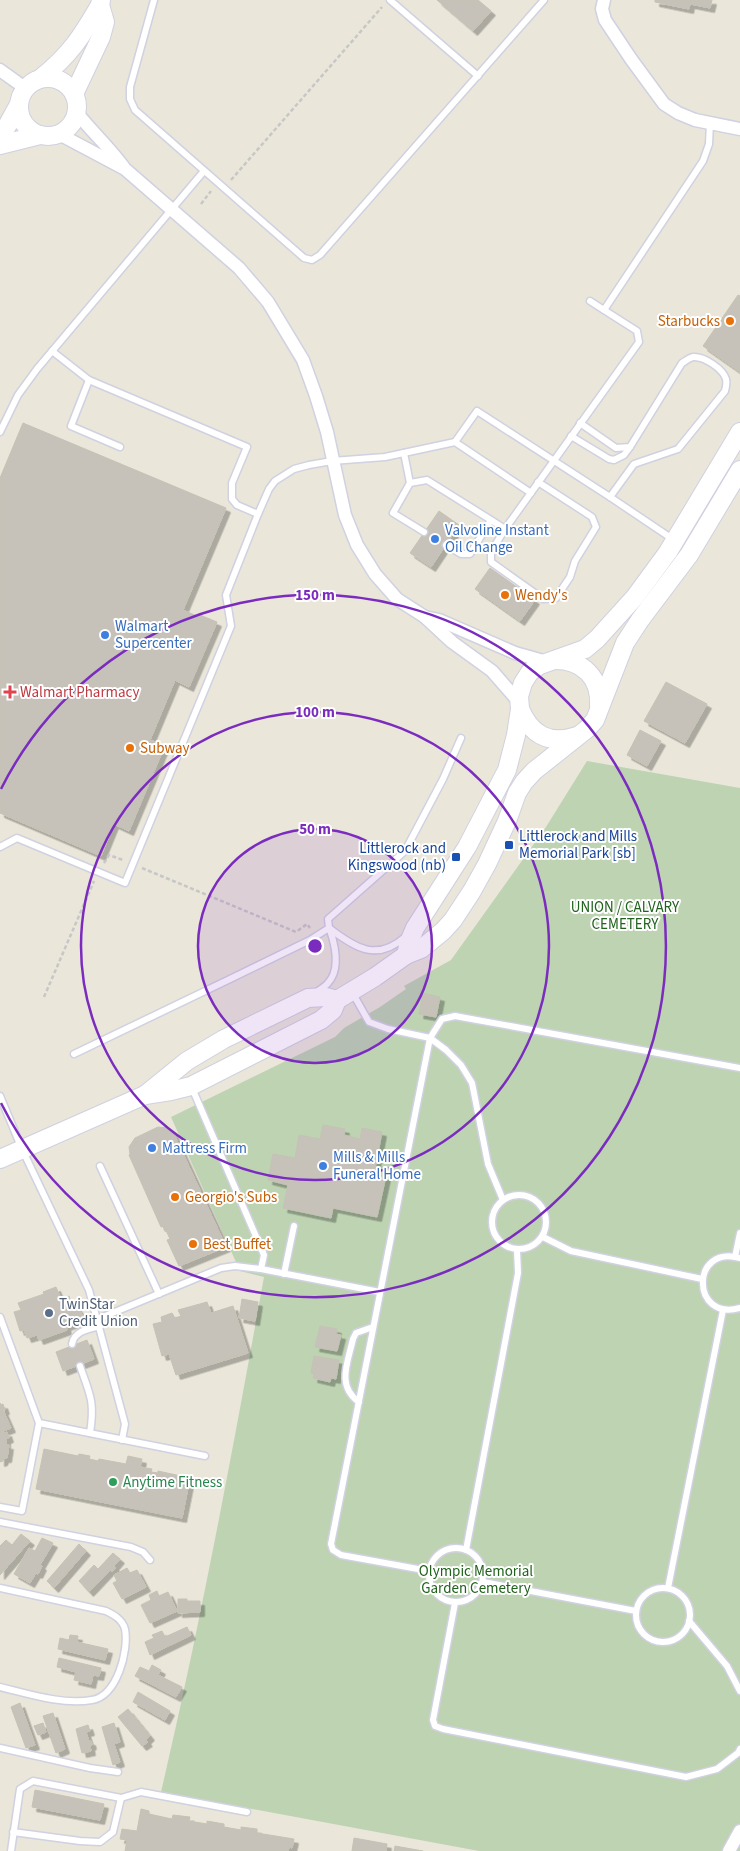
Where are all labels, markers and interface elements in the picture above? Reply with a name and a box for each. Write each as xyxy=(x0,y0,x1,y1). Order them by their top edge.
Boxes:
place label: Starbucks xyxy=(658,311,720,332)
marker: Starbucks xyxy=(724,315,736,327)
place label: Valvoline Instant Oil Change xyxy=(445,520,549,558)
marker: Valvoline Instant Oil Change xyxy=(429,533,441,545)
text: 150 m xyxy=(295,585,335,606)
place label: Wendy's xyxy=(515,585,568,606)
marker: Wendy's xyxy=(499,589,511,601)
place label: Walmart Supercenter xyxy=(115,616,192,654)
marker: Walmart Supercenter xyxy=(99,629,111,641)
place label: Walmart Pharmacy xyxy=(20,682,140,703)
marker: Walmart Pharmacy xyxy=(4,686,16,698)
text: 100 m xyxy=(295,702,335,723)
place label: Subway xyxy=(140,738,190,759)
marker: Subway xyxy=(124,742,136,754)
text: 50 m xyxy=(299,819,331,840)
place label: Littlerock and Mills Memorial Park [sb] xyxy=(519,826,637,864)
place label: Littlerock and Kingswood (nb) xyxy=(348,838,446,876)
marker: Littlerock and Mills Memorial Park [sb] xyxy=(503,839,515,851)
marker: Littlerock and Kingswood (nb) xyxy=(450,851,462,863)
park label: UNION / CALVARY CEMETERY xyxy=(571,897,680,935)
centre of rings xyxy=(306,937,324,955)
place label: Mattress Firm xyxy=(162,1138,247,1159)
marker: Mattress Firm xyxy=(146,1142,158,1154)
place label: Mills & Mills Funeral Home xyxy=(333,1147,421,1185)
marker: Mills & Mills Funeral Home xyxy=(317,1160,329,1172)
place label: Georgio's Subs xyxy=(185,1187,277,1208)
marker: Georgio's Subs xyxy=(169,1191,181,1203)
place label: Best Buffet xyxy=(203,1234,271,1255)
marker: Best Buffet xyxy=(187,1238,199,1250)
place label: TwinStar Credit Union xyxy=(59,1294,138,1332)
marker: TwinStar Credit Union xyxy=(43,1307,55,1319)
place label: Anytime Fitness xyxy=(123,1472,222,1493)
marker: Anytime Fitness xyxy=(107,1476,119,1488)
park label: Olympic Memorial Garden Cemetery xyxy=(419,1561,533,1599)

